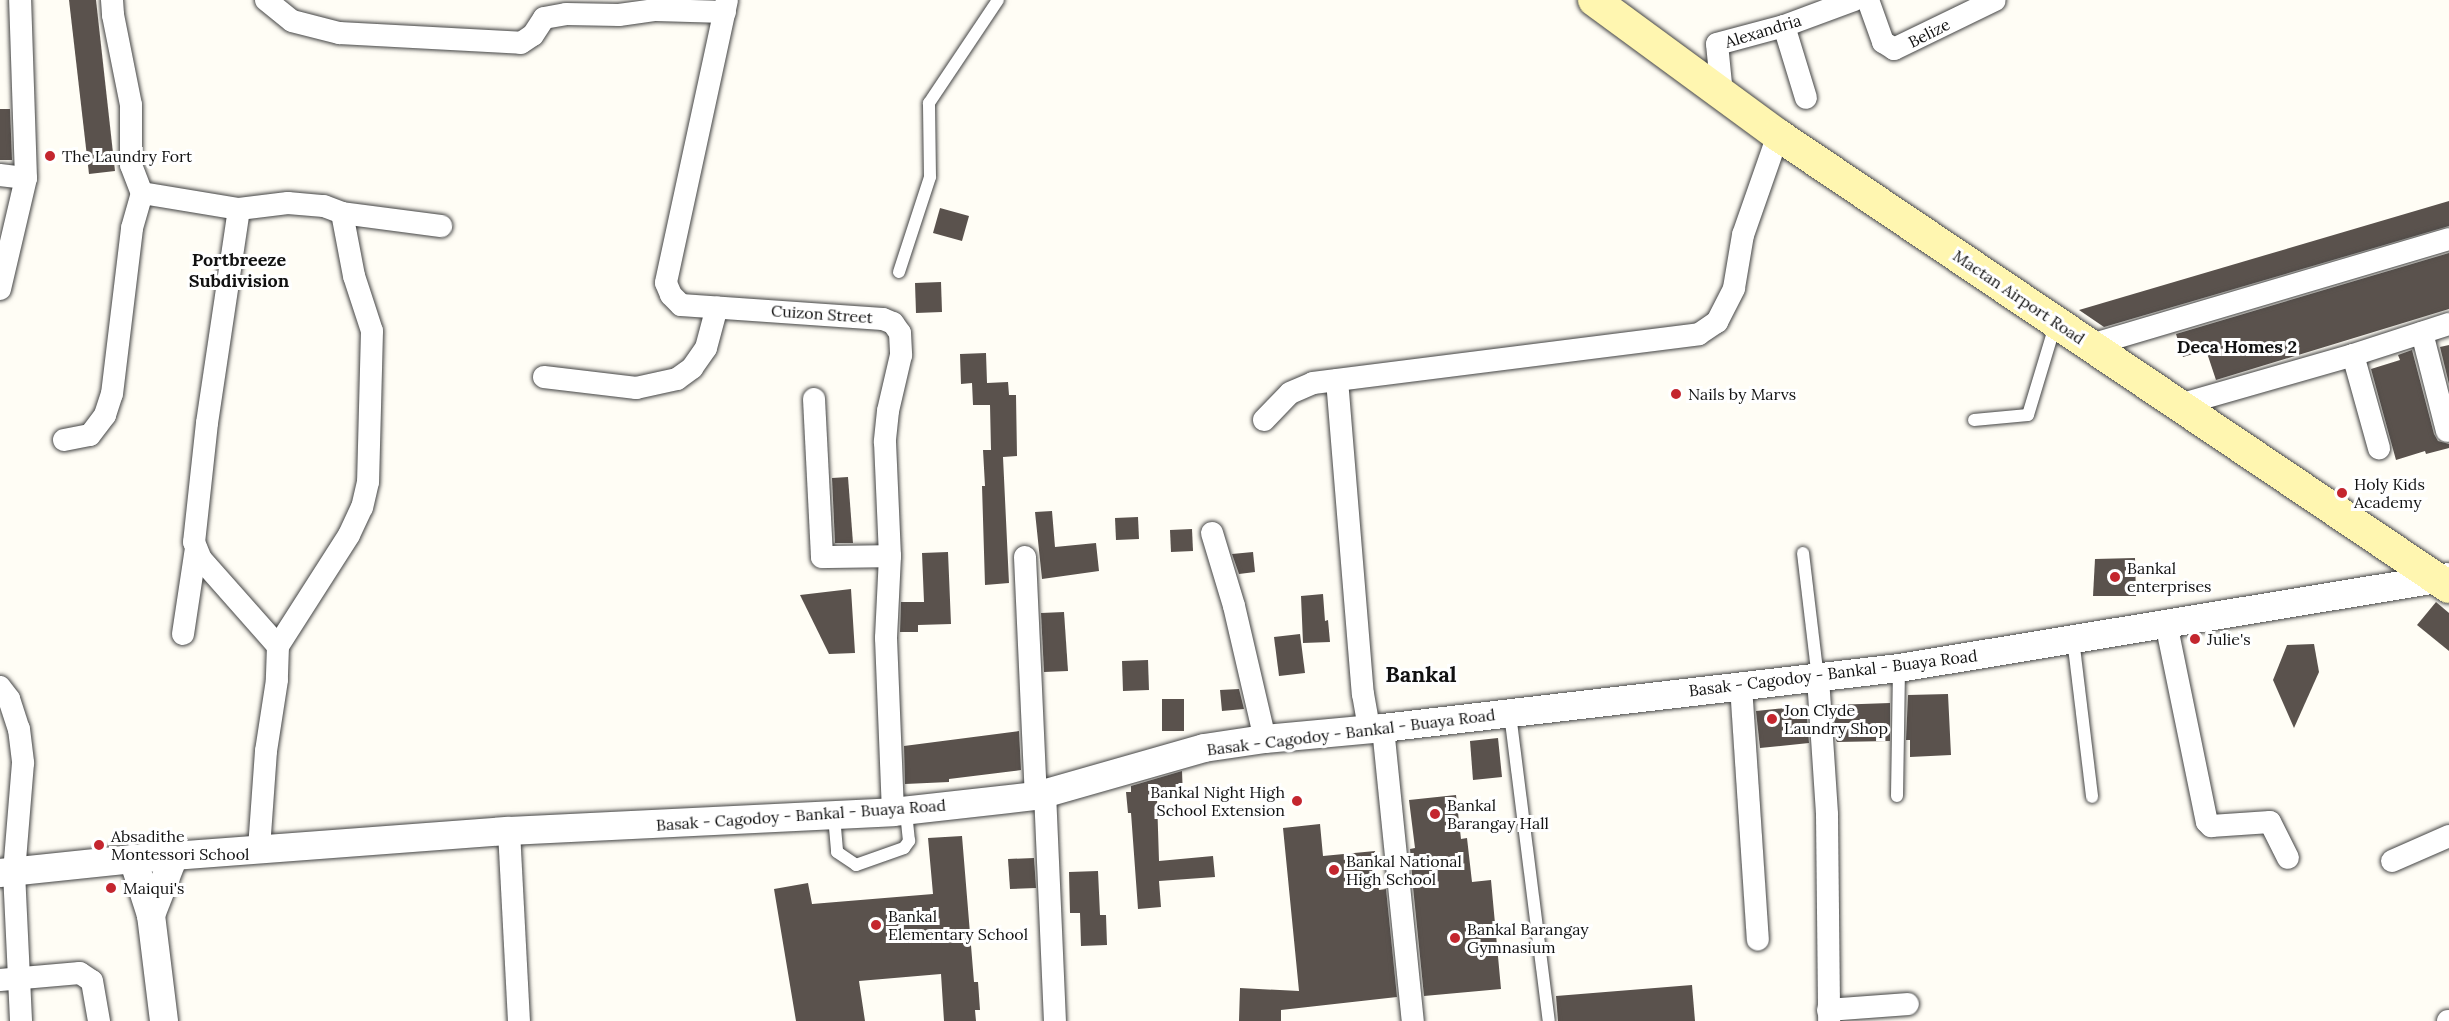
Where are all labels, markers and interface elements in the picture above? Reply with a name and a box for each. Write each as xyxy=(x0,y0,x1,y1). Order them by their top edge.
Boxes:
street label: Alexandria xyxy=(1723,10,1803,52)
street label: Belize xyxy=(1905,14,1953,52)
place label: The Laundry Fort xyxy=(62,146,192,166)
marker: The Laundry Fort xyxy=(43,149,57,163)
street label: Mactan Airport Road xyxy=(1950,246,2088,348)
district label: Portbreeze Subdivision xyxy=(189,250,289,292)
street label: Cuizon Street xyxy=(770,301,874,327)
district label: Deca Homes 2 xyxy=(2177,336,2297,358)
place label: Nails by Marvs xyxy=(1688,384,1796,404)
marker: Nails by Marvs xyxy=(1669,387,1683,401)
place label: Holy Kids Academy xyxy=(2354,474,2425,512)
marker: Holy Kids Academy xyxy=(2335,486,2349,500)
place label: Bankal enterprises xyxy=(2127,558,2211,596)
marker: Bankal enterprises xyxy=(2108,570,2122,584)
place label: Julie's xyxy=(2207,629,2251,649)
marker: Julie's xyxy=(2188,632,2202,646)
street label: Basak - Cagodoy - Bankal - Buaya Road xyxy=(1688,646,1978,700)
district label: Bankal xyxy=(1385,662,1457,688)
place label: Jon Clyde Laundry Shop xyxy=(1784,700,1888,738)
street label: Basak - Cagodoy - Bankal - Buaya Road xyxy=(1206,705,1496,759)
marker: Jon Clyde Laundry Shop xyxy=(1765,712,1779,726)
place label: Bankal Night High School Extension xyxy=(1150,782,1285,820)
marker: Bankal Night High School Extension xyxy=(1290,794,1304,808)
street label: Basak - Cagodoy - Bankal - Buaya Road xyxy=(655,795,947,835)
place label: Bankal Barangay Hall xyxy=(1447,795,1549,833)
marker: Bankal Barangay Hall xyxy=(1428,807,1442,821)
place label: Absadithe Montessori School xyxy=(111,826,249,864)
marker: Absadithe Montessori School xyxy=(92,838,106,852)
place label: Bankal National High School xyxy=(1346,851,1462,889)
marker: Bankal National High School xyxy=(1327,863,1341,877)
place label: Maiqui's xyxy=(123,878,184,898)
marker: Maiqui's xyxy=(104,881,118,895)
place label: Bankal Elementary School xyxy=(888,906,1028,944)
marker: Bankal Elementary School xyxy=(869,918,883,932)
place label: Bankal Barangay Gymnasium xyxy=(1467,919,1589,957)
marker: Bankal Barangay Gymnasium xyxy=(1448,931,1462,945)

